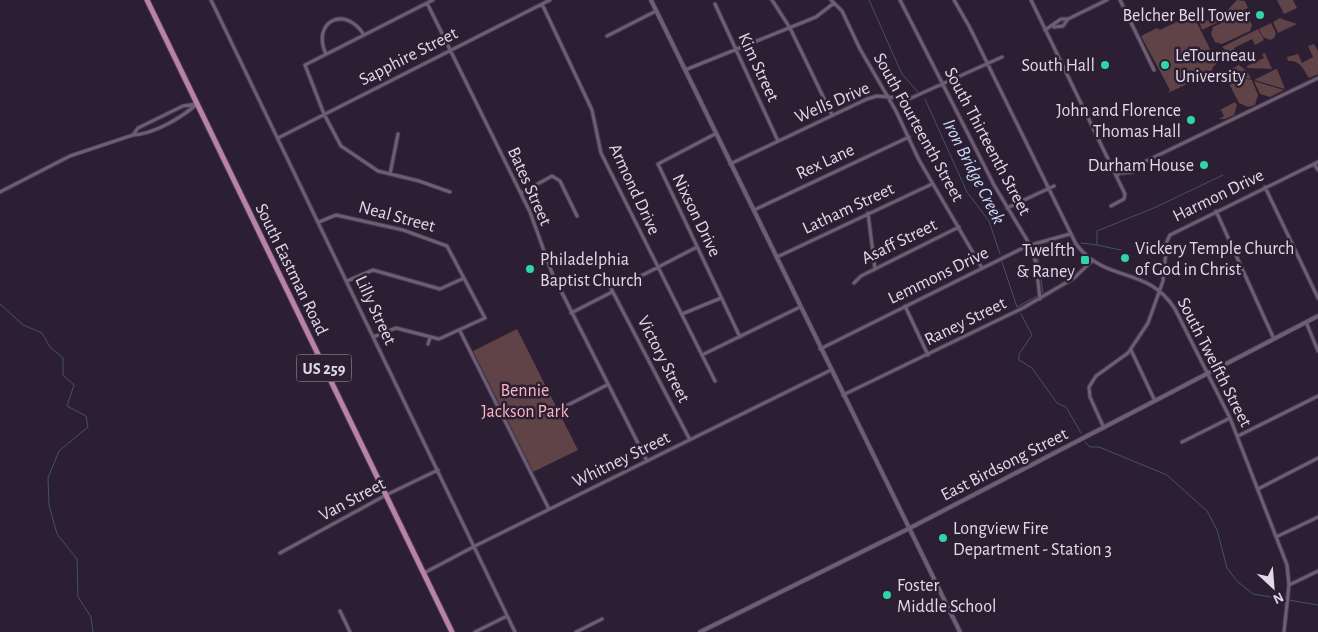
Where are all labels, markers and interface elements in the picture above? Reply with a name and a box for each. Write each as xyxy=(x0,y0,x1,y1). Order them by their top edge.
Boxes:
place label: Belcher Bell Tower xyxy=(1123,7,1250,25)
marker: Belcher Bell Tower xyxy=(1254,9,1266,21)
street label: Sapphire Street xyxy=(356,24,461,89)
street label: Kim Street xyxy=(734,30,782,105)
place label: LeTourneau University xyxy=(1175,47,1256,86)
street label: South Fourteenth Street xyxy=(870,50,967,205)
place label: South Hall xyxy=(1022,57,1095,75)
marker: South Hall xyxy=(1099,59,1111,71)
marker: LeTourneau University xyxy=(1159,59,1171,71)
street label: South Thirteenth Street xyxy=(941,65,1034,218)
street label: Wells Drive xyxy=(792,79,873,127)
place label: John and Florence Thomas Hall xyxy=(1056,102,1181,141)
marker: John and Florence Thomas Hall xyxy=(1185,114,1197,126)
water label: Iron Bridge Creek xyxy=(939,116,1008,228)
street label: Armond Drive xyxy=(605,141,663,238)
street label: Rex Lane xyxy=(794,141,857,183)
street label: Bates Street xyxy=(504,144,554,229)
place label: Durham House xyxy=(1088,157,1194,175)
marker: Durham House xyxy=(1198,159,1210,171)
street label: Harmon Drive xyxy=(1170,166,1267,226)
street label: Nixson Drive xyxy=(668,171,724,260)
street label: Latham Street xyxy=(800,180,897,238)
street label: Neal Street xyxy=(357,198,437,236)
street label: South Eastman Road xyxy=(251,201,331,338)
street label: Asaff Street xyxy=(859,216,940,268)
place label: Vickery Temple Church of God in Christ xyxy=(1135,240,1294,279)
place label: Twelfth & Raney xyxy=(1017,242,1075,281)
street label: Lemmons Drive xyxy=(885,244,991,308)
place label: Philadelphia Baptist Church xyxy=(540,251,642,290)
marker: Vickery Temple Church of God in Christ xyxy=(1119,252,1131,264)
marker: Twelfth & Raney xyxy=(1079,254,1091,266)
marker: Philadelphia Baptist Church xyxy=(524,263,536,275)
street label: Lilly Street xyxy=(351,273,399,348)
street label: Raney Street xyxy=(922,294,1009,349)
street label: South Twelfth Street xyxy=(1174,295,1255,430)
street label: Victory Street xyxy=(634,313,693,406)
road number: US 259 xyxy=(296,354,352,382)
park label: Bennie Jackson Park xyxy=(481,382,569,421)
street label: East Birdsong Street xyxy=(938,425,1071,505)
street label: Whitney Street xyxy=(570,428,673,491)
street label: Van Street xyxy=(316,475,389,525)
place label: Longview Fire Department - Station 3 xyxy=(953,520,1112,559)
marker: Longview Fire Department - Station 3 xyxy=(937,532,949,544)
north arrow xyxy=(1248,562,1298,612)
place label: Foster Middle School xyxy=(897,577,996,616)
marker: Foster Middle School xyxy=(881,589,893,601)
text: N xyxy=(1271,589,1286,606)

